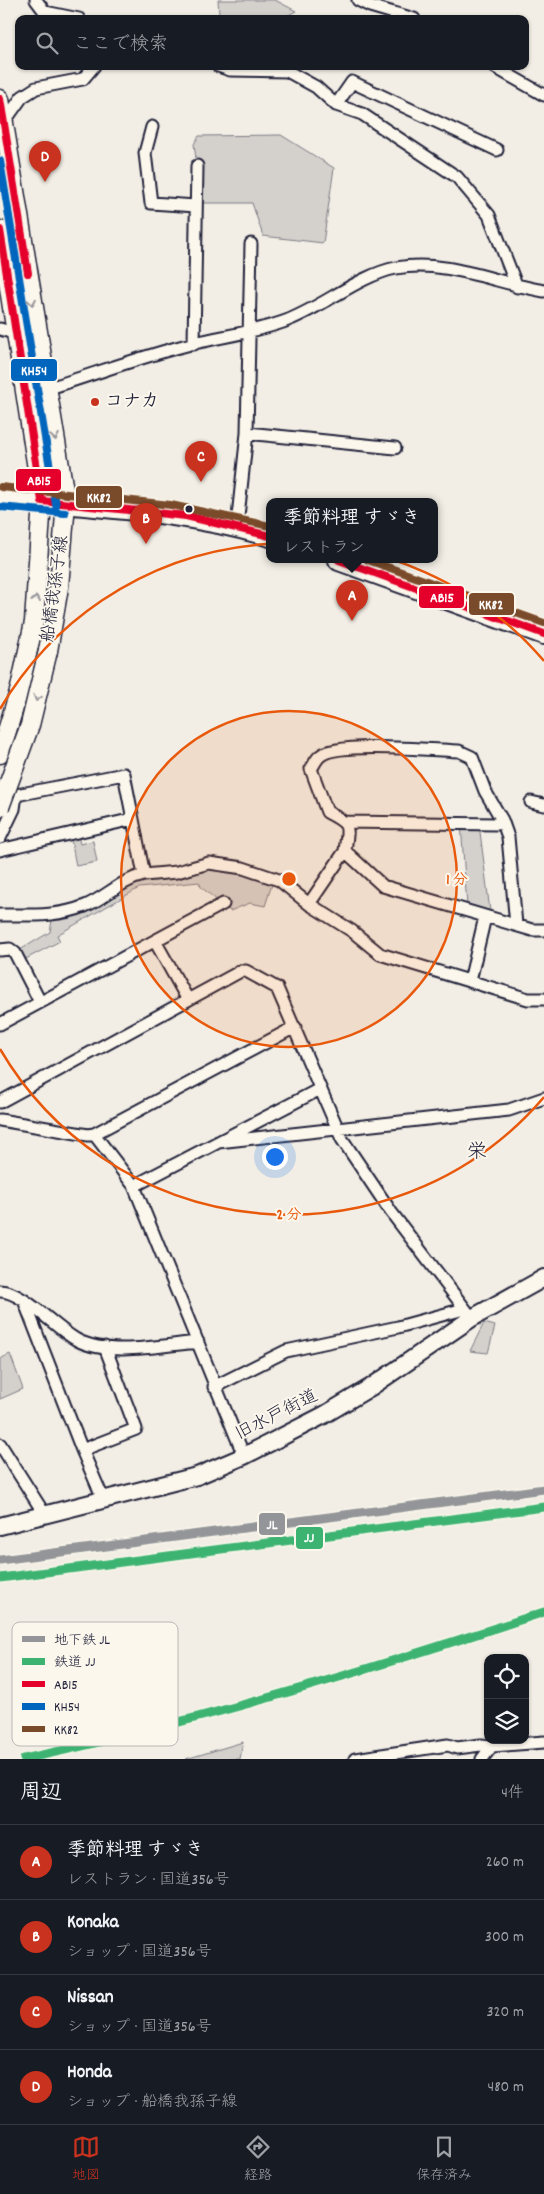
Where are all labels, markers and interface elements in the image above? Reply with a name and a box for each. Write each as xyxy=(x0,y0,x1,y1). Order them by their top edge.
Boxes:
search box xyxy=(15,15,529,70)
icon: search xyxy=(33,29,61,57)
text: ここで検索 xyxy=(73,32,168,59)
pin: D xyxy=(29,141,61,182)
one-way arrow xyxy=(27,297,37,306)
line badge: KH54 xyxy=(10,358,58,382)
text: KH54 xyxy=(21,362,47,382)
place label: コナカ xyxy=(105,390,159,415)
marker: コナカ xyxy=(89,396,101,408)
one-way arrow xyxy=(49,433,59,442)
pin: C xyxy=(185,441,217,482)
line badge: AB15 xyxy=(15,468,62,492)
text: AB15 xyxy=(27,472,51,492)
line badge: KK82 xyxy=(75,485,123,509)
text: KK82 xyxy=(87,489,111,509)
popup xyxy=(266,498,438,563)
pin: B xyxy=(130,503,162,544)
unlabelled marker xyxy=(184,504,194,514)
text: 季節料理 すゞき xyxy=(283,506,421,533)
street label: 船橋我孫子線 xyxy=(36,534,76,644)
text: レストラン xyxy=(283,537,365,560)
pin: A xyxy=(336,580,368,621)
line badge: AB15 xyxy=(418,585,465,609)
text: AB15 xyxy=(430,589,454,609)
line badge: KK82 xyxy=(468,592,515,616)
one-way arrow xyxy=(30,595,41,603)
text: KK82 xyxy=(479,596,503,616)
one-way arrow xyxy=(32,694,43,703)
centre of rings xyxy=(280,870,298,888)
text: 1 分 xyxy=(446,870,468,892)
district label: 栄 xyxy=(467,1139,487,1167)
your location xyxy=(262,1144,288,1170)
text: 2 分 xyxy=(277,1205,302,1227)
street label: 旧水戸街道 xyxy=(231,1384,323,1448)
line badge: JL xyxy=(258,1512,286,1536)
text: JL xyxy=(267,1516,278,1536)
line badge: JJ xyxy=(295,1526,324,1550)
text: JJ xyxy=(304,1529,314,1549)
legend xyxy=(12,1622,178,1746)
text: 地下鉄 JL xyxy=(54,1631,110,1651)
text: 鉄道 JJ xyxy=(54,1653,95,1673)
map controls xyxy=(484,1654,529,1744)
button: locate xyxy=(484,1654,529,1699)
text: AB15 xyxy=(54,1676,78,1696)
text: KH54 xyxy=(54,1698,80,1718)
button: layers xyxy=(484,1699,529,1744)
text: KK82 xyxy=(54,1721,79,1741)
text: 周辺 xyxy=(20,1779,62,1809)
text: 4件 xyxy=(501,1782,524,1805)
text: 季節料理 すゞき xyxy=(67,1838,204,1865)
text: A xyxy=(32,1851,40,1874)
text: 260 m xyxy=(486,1851,524,1874)
text: レストラン · 国道356号 xyxy=(67,1869,230,1892)
text: Konaka xyxy=(67,1910,119,1937)
text: B xyxy=(32,1926,40,1949)
text: 300 m xyxy=(485,1926,524,1949)
text: ショップ · 国道356号 xyxy=(67,1941,212,1964)
text: Nissan xyxy=(67,1985,114,2012)
text: C xyxy=(32,2001,40,2024)
text: 320 m xyxy=(487,2001,524,2024)
text: ショップ · 国道356号 xyxy=(67,2016,212,2039)
text: Honda xyxy=(67,2060,112,2087)
text: D xyxy=(32,2076,40,2099)
text: 480 m xyxy=(488,2076,524,2099)
text: ショップ · 船橋我孫子線 xyxy=(67,2091,237,2114)
tab: 地図 xyxy=(72,2133,100,2186)
tab: 経路 xyxy=(244,2133,272,2186)
tab: 保存済み xyxy=(416,2133,472,2186)

